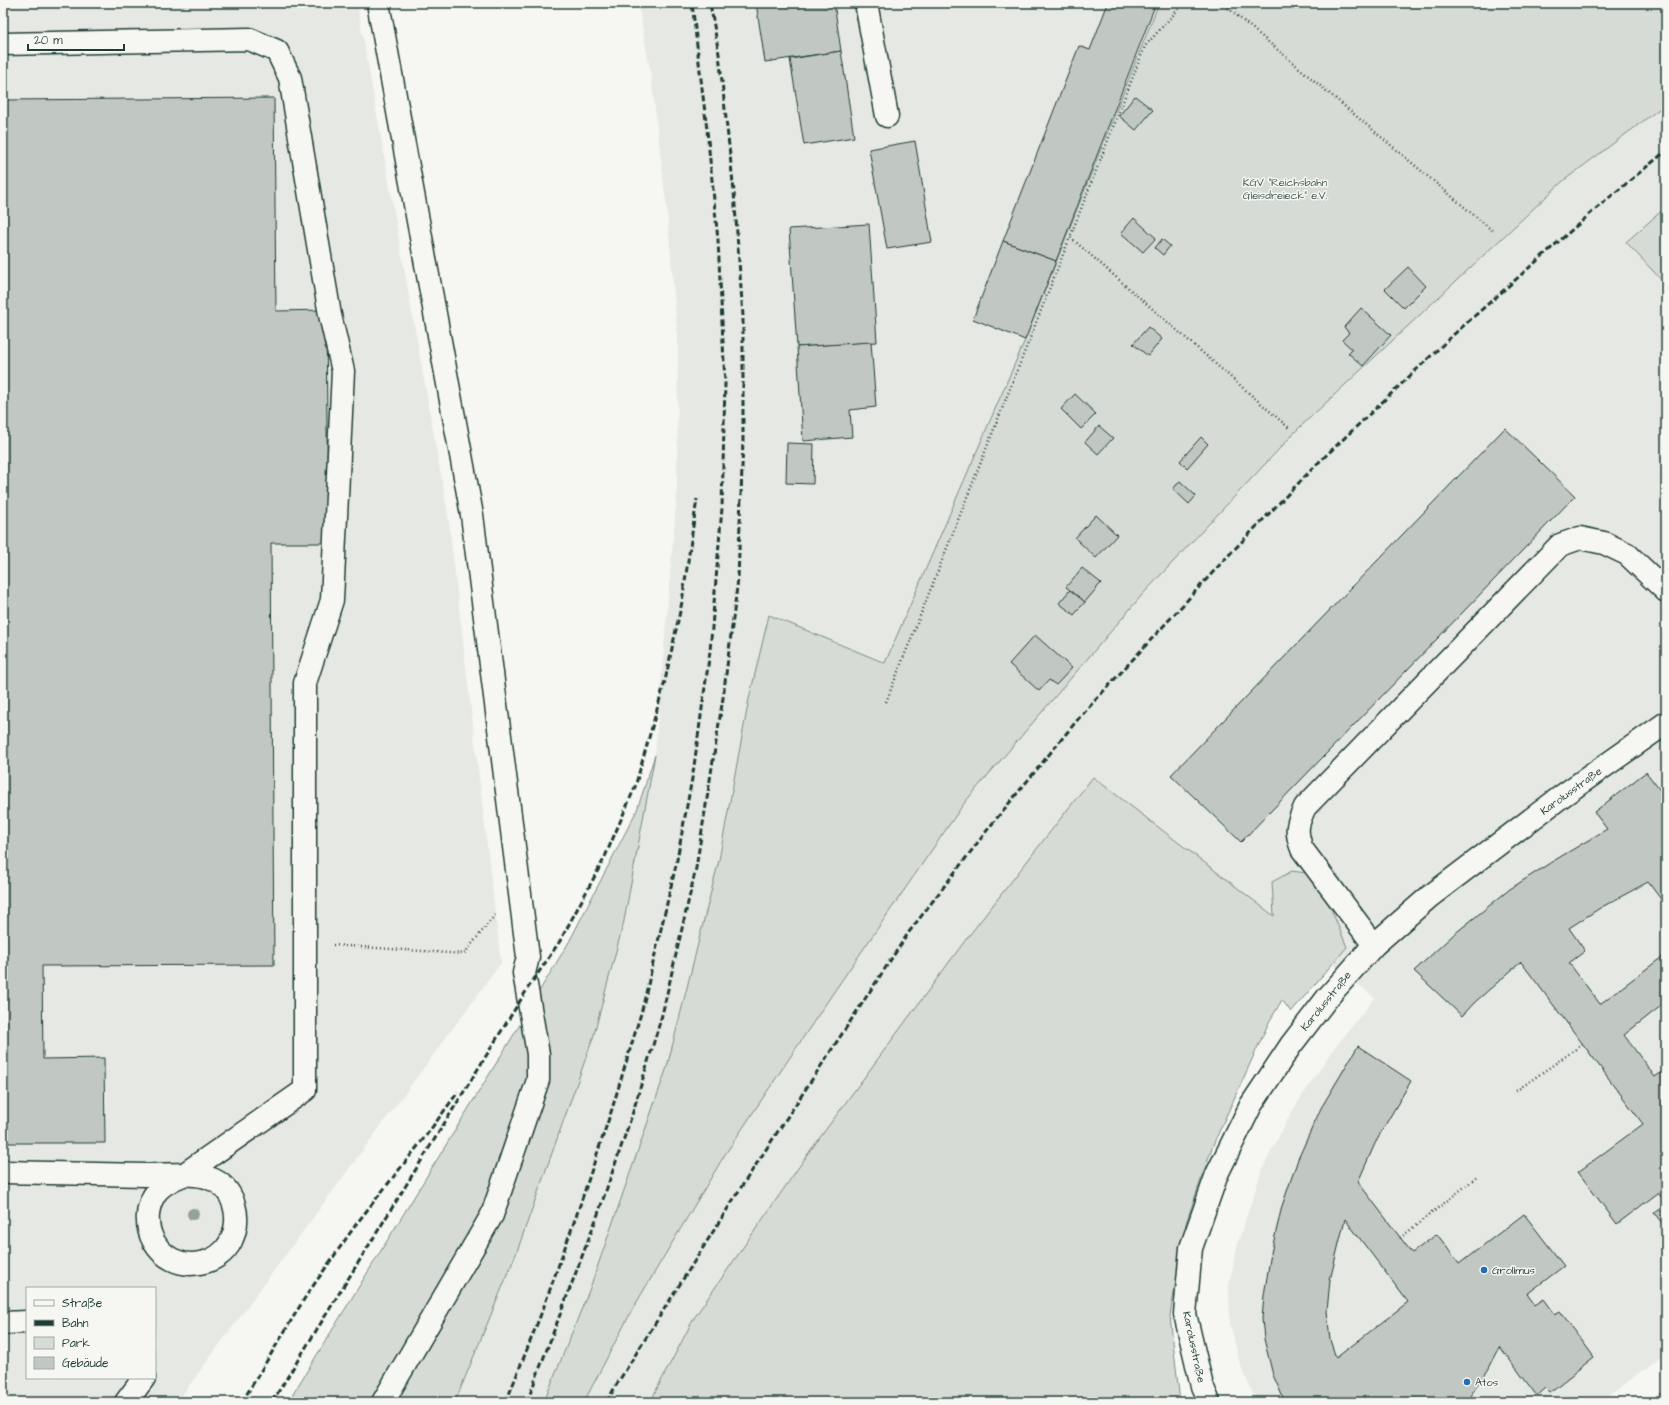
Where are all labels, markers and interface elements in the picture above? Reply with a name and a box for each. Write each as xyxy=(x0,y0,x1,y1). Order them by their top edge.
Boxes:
scale bar xyxy=(28,26,124,52)
text: 20 m xyxy=(34,32,63,49)
park label: KGV "Reichsbahn Gleisdreieck" e.V. xyxy=(1243,175,1328,203)
street label: Karolusstraße xyxy=(1537,764,1605,818)
street label: Karolusstraße xyxy=(1297,968,1355,1034)
place label: Grollmus xyxy=(1492,1263,1535,1278)
marker: Grollmus xyxy=(1479,1265,1489,1275)
legend xyxy=(26,1287,156,1379)
text: Straße xyxy=(62,1295,103,1312)
street label: Karolusstraße xyxy=(1179,1310,1209,1384)
text: Bahn xyxy=(62,1315,89,1332)
text: Park xyxy=(62,1335,90,1352)
text: Gebäude xyxy=(62,1355,109,1372)
place label: Atos xyxy=(1475,1375,1499,1390)
marker: Atos xyxy=(1462,1377,1472,1387)

